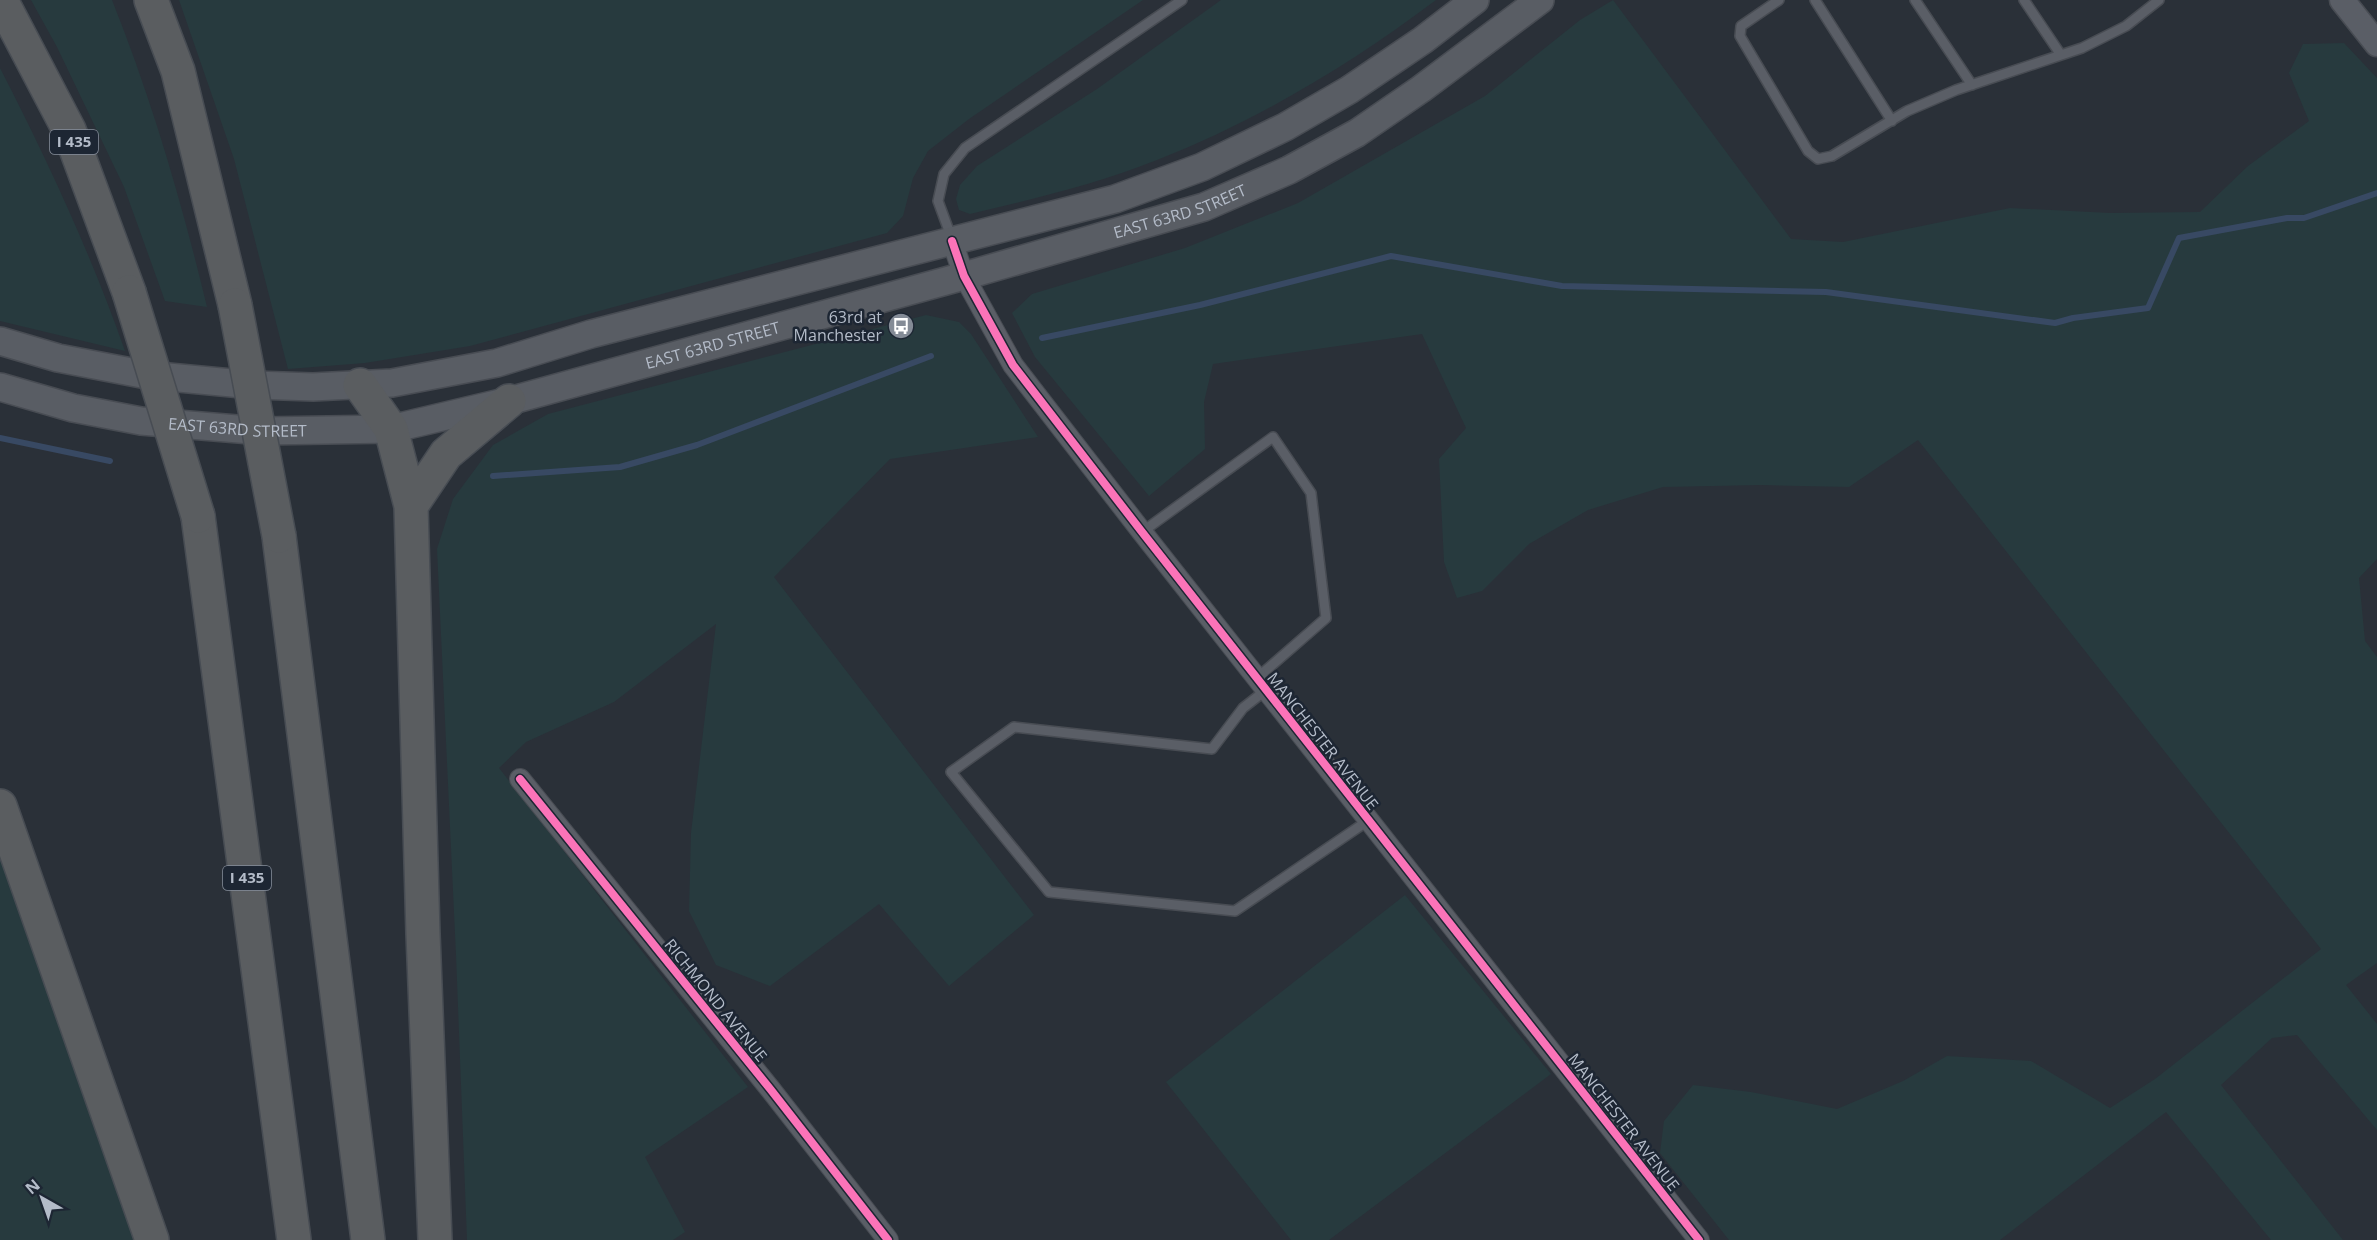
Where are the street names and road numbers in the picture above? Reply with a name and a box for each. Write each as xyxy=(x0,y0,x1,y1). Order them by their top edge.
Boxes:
road number: I 435 xyxy=(50,130,98,154)
street label: EAST 63RD STREET xyxy=(1111,179,1250,244)
street label: EAST 63RD STREET xyxy=(643,316,783,374)
street label: EAST 63RD STREET xyxy=(167,412,307,442)
street label: MANCHESTER AVENUE xyxy=(1262,668,1384,814)
road number: I 435 xyxy=(223,866,271,890)
street label: RICHMOND AVENUE xyxy=(660,934,772,1066)
street label: MANCHESTER AVENUE xyxy=(1563,1049,1685,1195)

